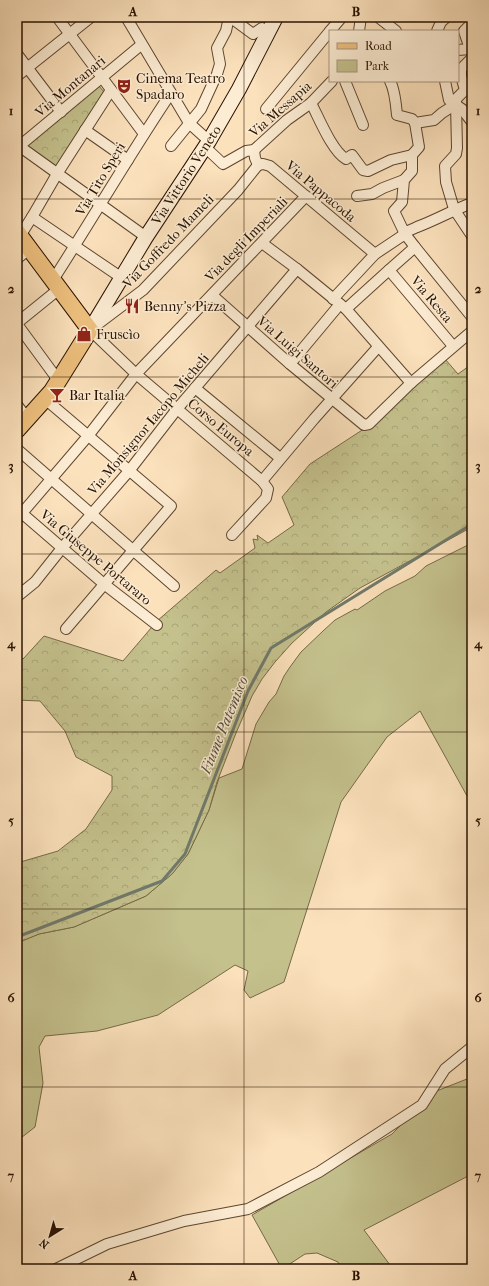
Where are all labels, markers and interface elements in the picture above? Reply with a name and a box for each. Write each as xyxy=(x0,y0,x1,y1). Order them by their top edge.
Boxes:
text: A xyxy=(128,4,138,19)
text: B xyxy=(352,4,361,19)
legend xyxy=(329,30,459,82)
text: Road xyxy=(365,39,392,53)
street label: Via Montanari xyxy=(31,52,109,121)
text: Park xyxy=(365,59,390,73)
place label: Cinema Teatro Spadaro xyxy=(136,70,225,103)
theatre icon: Cinema Teatro Spadaro xyxy=(115,77,133,95)
street label: Via Messapia xyxy=(245,77,315,142)
text: 1 xyxy=(9,103,14,118)
text: 1 xyxy=(476,103,481,118)
street label: Via Vittorio Veneto xyxy=(147,122,225,229)
street label: Via Tito Speri xyxy=(71,139,129,220)
street label: Via Pappacoda xyxy=(281,156,360,226)
street label: Via Goffredo Mameli xyxy=(118,191,218,293)
street label: Via degli Imperiali xyxy=(201,193,291,286)
street label: Via Resta xyxy=(406,272,457,327)
text: 2 xyxy=(8,281,15,296)
text: 2 xyxy=(475,281,482,296)
restaurant icon: Benny's Pizza xyxy=(123,297,141,315)
place label: Benny's Pizza xyxy=(144,298,227,315)
street label: Via Luigi Santori xyxy=(253,312,342,392)
shop icon: Fruscìo xyxy=(75,325,93,343)
place label: Fruscìo xyxy=(96,326,140,343)
street label: Via Monsignor Iacopo Micheli xyxy=(83,350,213,499)
bar icon: Bar Italia xyxy=(48,386,66,404)
place label: Bar Italia xyxy=(69,387,125,404)
street label: Corso Europa xyxy=(184,395,258,460)
text: 3 xyxy=(8,458,14,474)
text: 3 xyxy=(475,458,481,474)
street label: Via Giuseppe Portararo xyxy=(36,505,155,609)
text: 4 xyxy=(6,636,16,652)
text: 4 xyxy=(473,636,483,652)
water label: Fiume Patemisco xyxy=(196,674,252,777)
text: 5 xyxy=(8,813,14,828)
text: 5 xyxy=(475,813,481,828)
text: 6 xyxy=(7,990,15,1005)
text: 6 xyxy=(474,990,482,1005)
text: 7 xyxy=(7,1168,15,1183)
text: 7 xyxy=(474,1168,482,1183)
north arrow xyxy=(30,1216,70,1256)
text: N xyxy=(37,1235,52,1251)
text: A xyxy=(128,1268,138,1283)
text: B xyxy=(352,1268,361,1283)

